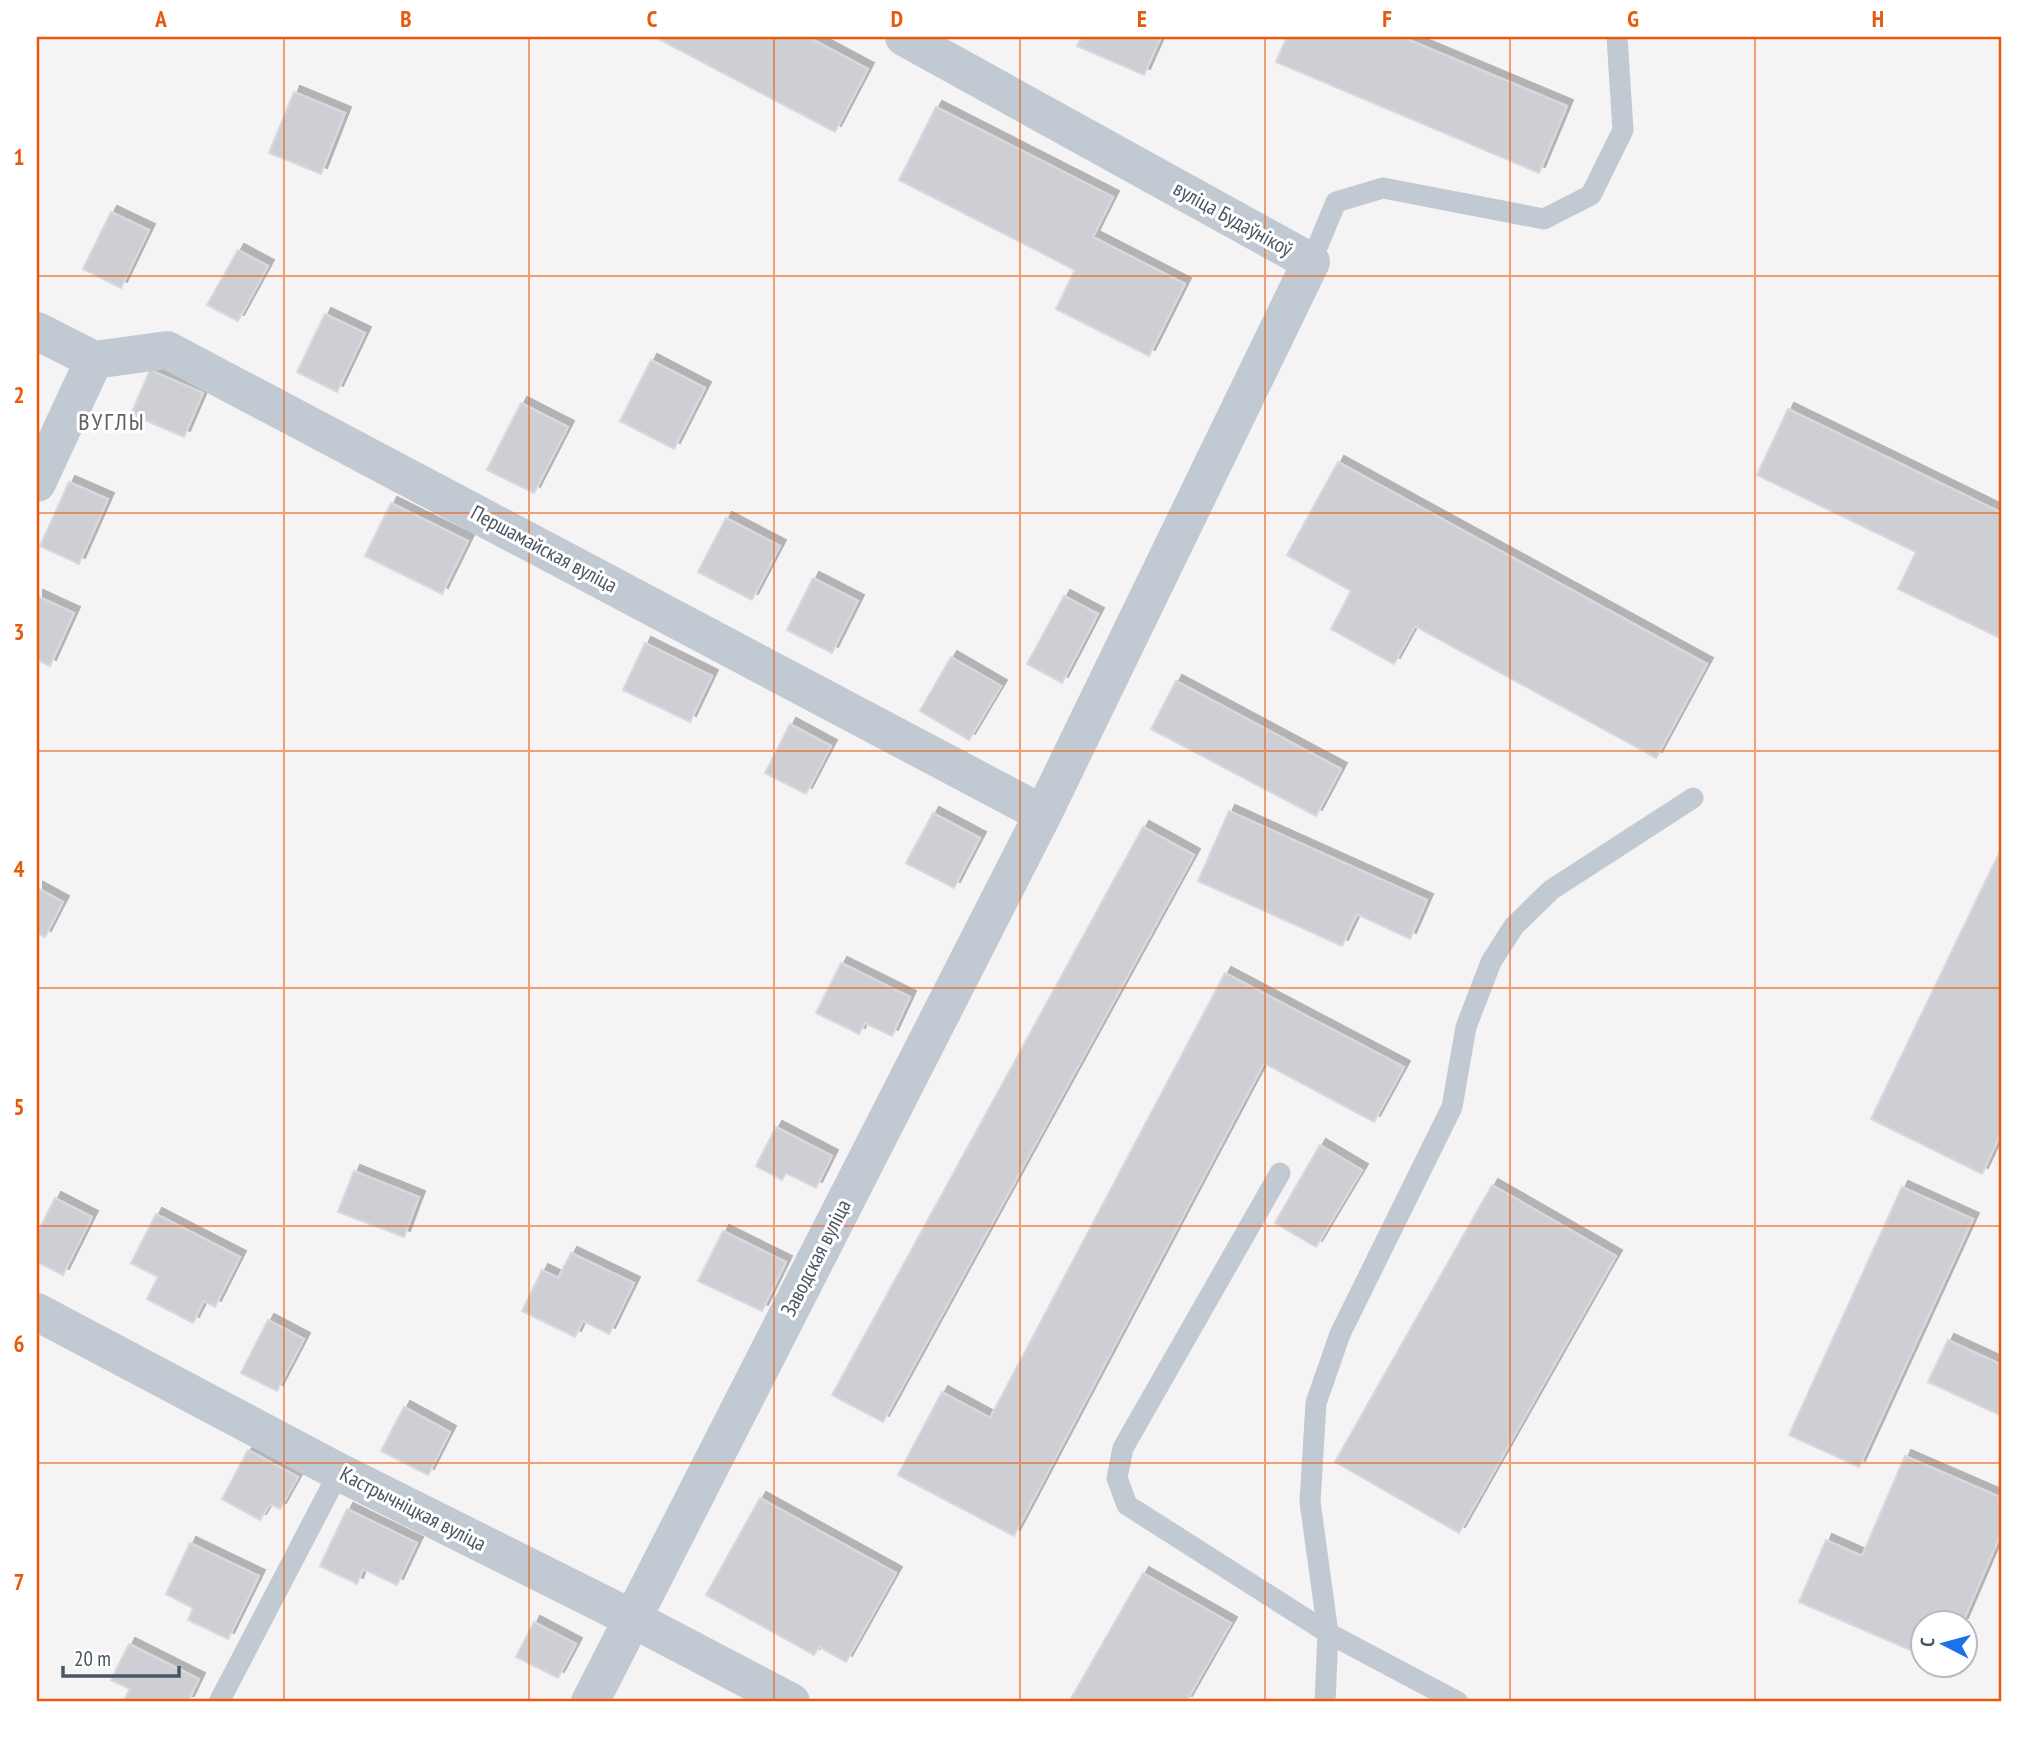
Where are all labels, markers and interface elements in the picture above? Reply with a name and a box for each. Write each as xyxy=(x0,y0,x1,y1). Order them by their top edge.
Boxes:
text: A xyxy=(154,4,167,33)
text: B xyxy=(400,4,412,33)
text: C xyxy=(647,4,658,33)
text: D xyxy=(891,4,903,33)
text: E xyxy=(1137,4,1147,33)
text: F xyxy=(1382,4,1392,33)
text: G xyxy=(1627,4,1639,33)
text: H xyxy=(1872,4,1884,33)
text: 1 xyxy=(14,142,25,171)
street label: вуліца Будаўнікоў xyxy=(1169,175,1298,262)
text: 2 xyxy=(14,380,25,409)
district label: ВУГЛЫ xyxy=(78,406,146,437)
street label: Першамайская вуліца xyxy=(466,499,622,598)
text: 3 xyxy=(14,617,25,646)
text: 4 xyxy=(14,854,25,883)
text: 5 xyxy=(14,1092,25,1121)
street label: Заводская вуліца xyxy=(775,1195,857,1321)
text: 6 xyxy=(14,1329,25,1358)
street label: Кастрычніцкая вуліца xyxy=(336,1460,491,1557)
text: 7 xyxy=(14,1567,25,1596)
north arrow xyxy=(1910,1610,1980,1680)
scale bar xyxy=(63,1634,178,1678)
text: С xyxy=(1915,1636,1940,1648)
text: 20 m xyxy=(74,1645,111,1672)

